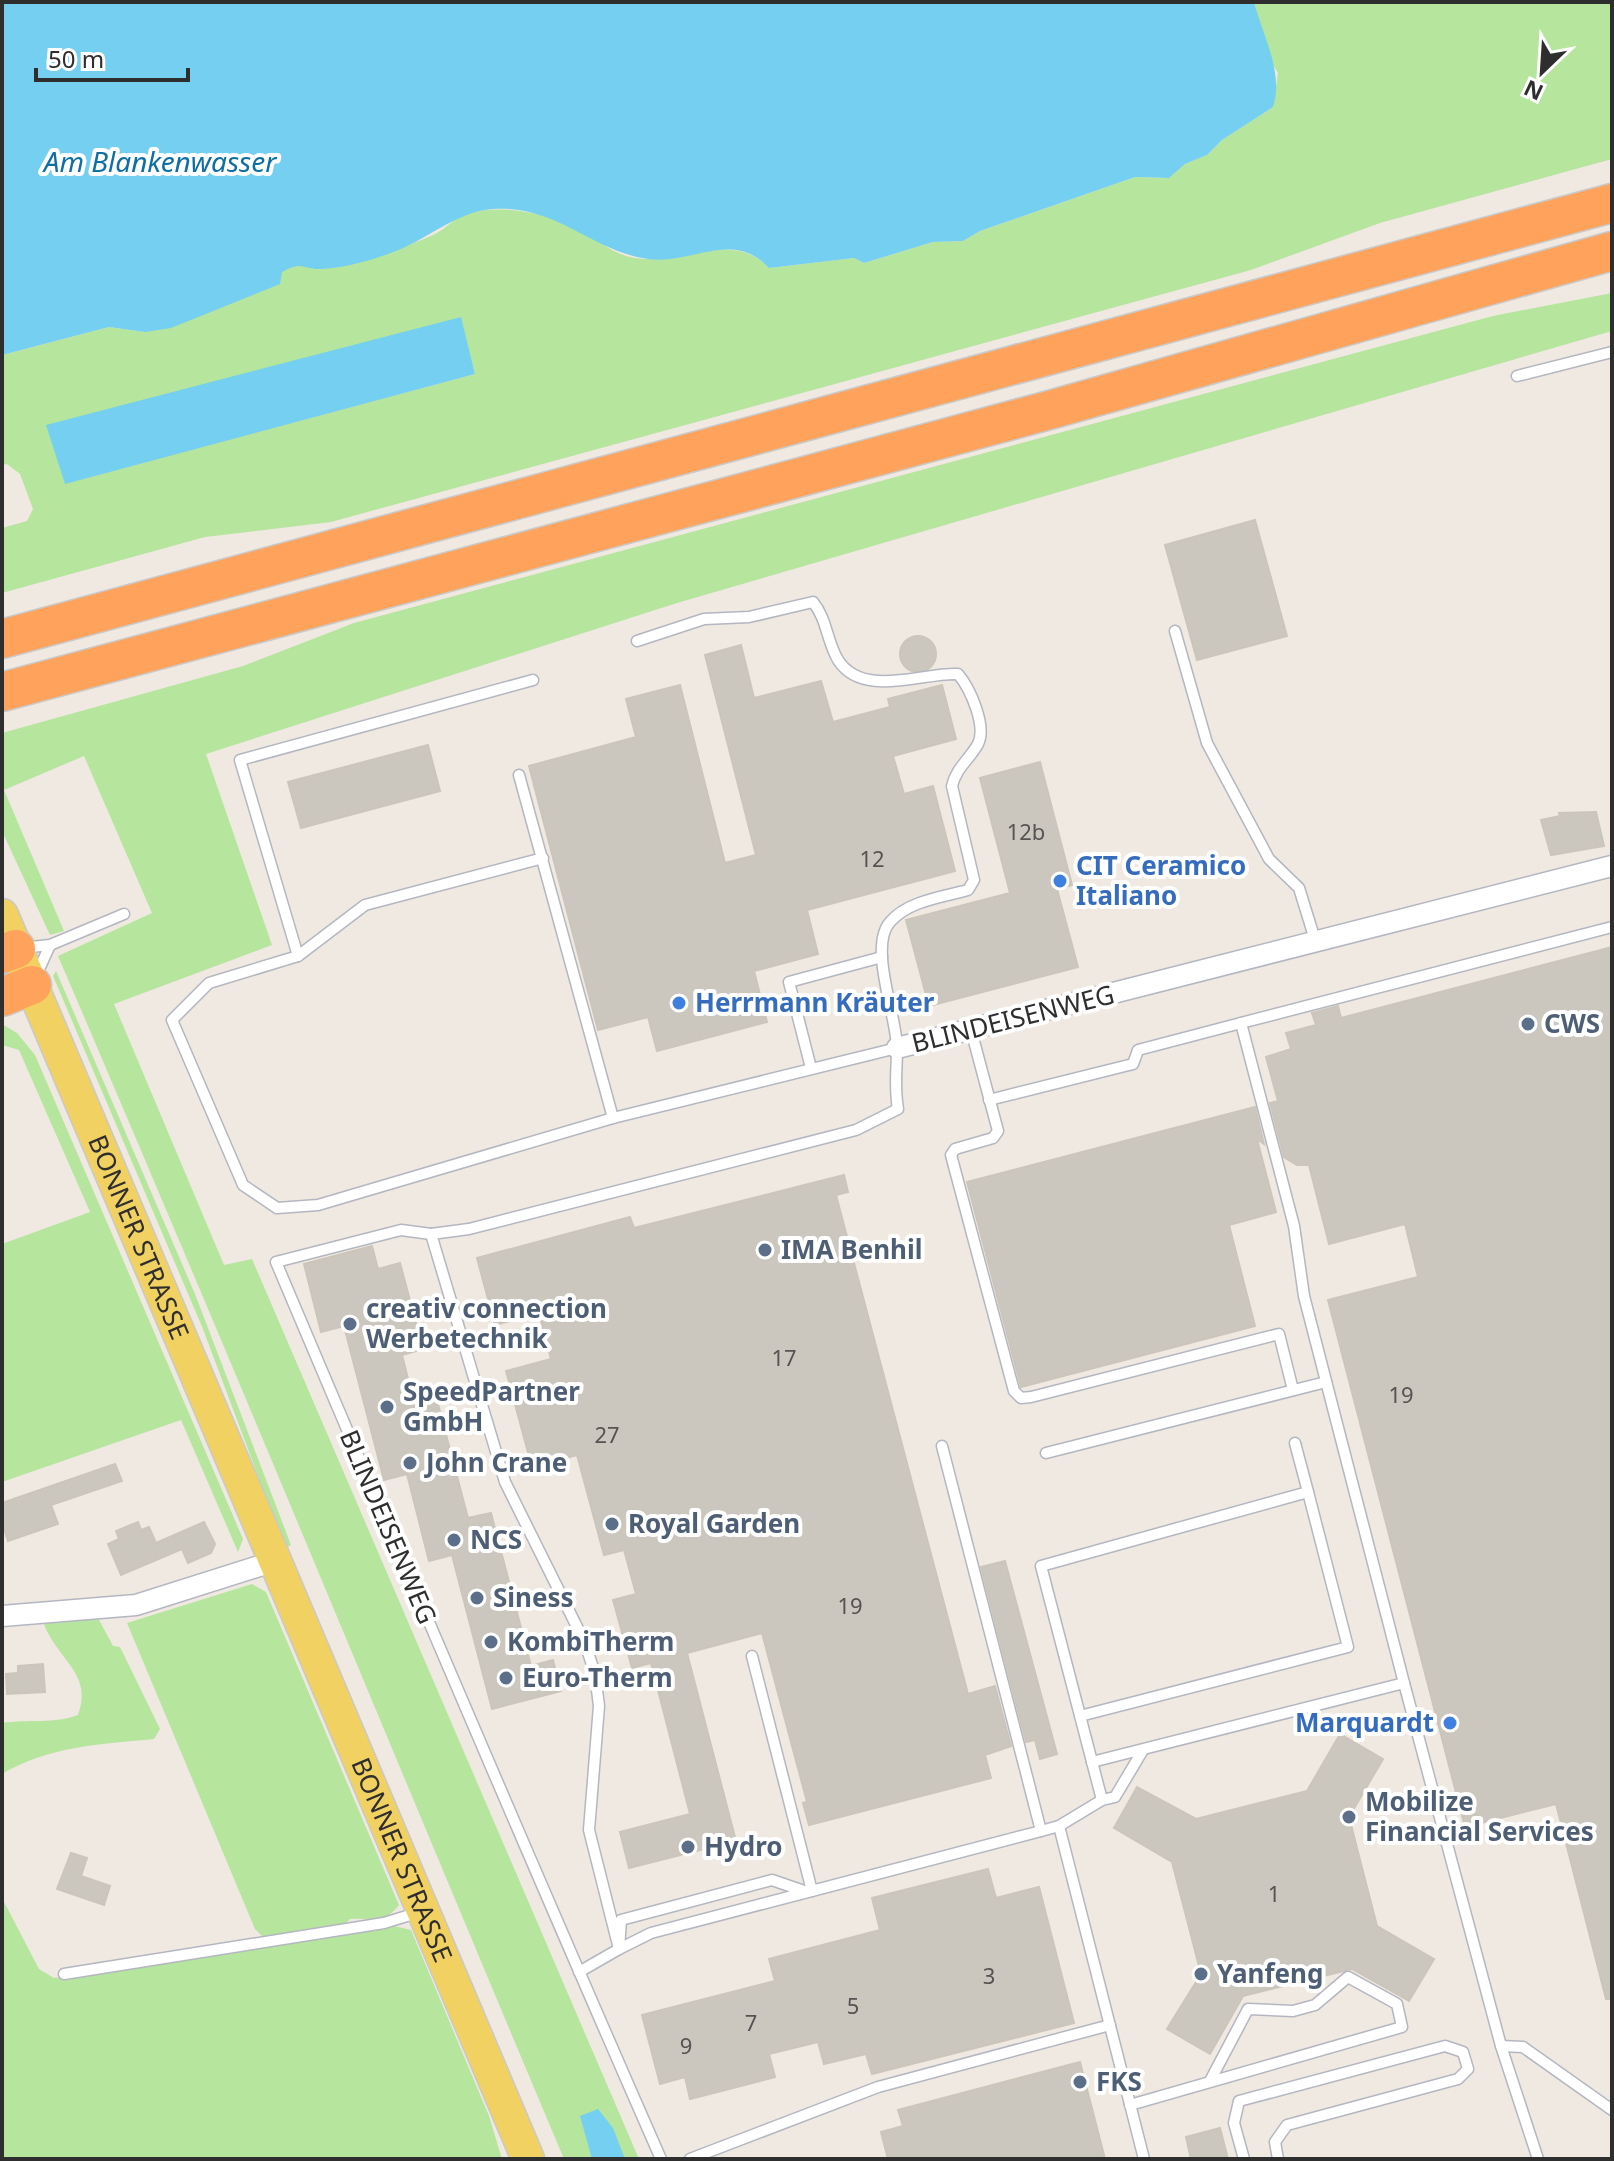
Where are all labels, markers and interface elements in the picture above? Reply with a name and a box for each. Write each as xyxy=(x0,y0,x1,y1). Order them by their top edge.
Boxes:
scale bar xyxy=(36,32,188,82)
north arrow xyxy=(1502,32,1582,112)
text: 50 m xyxy=(48,42,104,75)
text: N xyxy=(1519,74,1548,108)
water label: Am Blankenwasser xyxy=(42,142,278,180)
house number: 12b xyxy=(1007,816,1045,846)
house number: 12 xyxy=(859,843,885,873)
place label: CIT Ceramico Italiano xyxy=(1076,847,1246,913)
marker: CIT Ceramico Italiano xyxy=(1051,872,1069,890)
street label: BLINDEISENWEG xyxy=(908,975,1118,1061)
place label: Herrmann Kräuter xyxy=(695,984,935,1020)
marker: Herrmann Kräuter xyxy=(670,994,688,1012)
place label: CWS xyxy=(1544,1005,1600,1041)
marker: CWS xyxy=(1519,1015,1537,1033)
street label: BONNER STRASSE xyxy=(80,1129,198,1345)
place label: IMA Benhil xyxy=(781,1231,923,1267)
marker: IMA Benhil xyxy=(756,1241,774,1259)
place label: creativ connection Werbetechnik xyxy=(366,1290,607,1356)
marker: creativ connection Werbetechnik xyxy=(341,1315,359,1333)
house number: 17 xyxy=(771,1342,797,1372)
place label: SpeedPartner GmbH xyxy=(403,1373,580,1439)
house number: 19 xyxy=(1388,1379,1414,1409)
marker: SpeedPartner GmbH xyxy=(378,1398,396,1416)
house number: 27 xyxy=(594,1419,620,1449)
street label: BLINDEISENWEG xyxy=(332,1424,446,1629)
place label: John Crane xyxy=(424,1444,567,1480)
marker: John Crane xyxy=(401,1454,419,1472)
place label: Royal Garden xyxy=(628,1505,800,1541)
marker: Royal Garden xyxy=(603,1515,621,1533)
place label: NCS xyxy=(470,1521,522,1557)
marker: NCS xyxy=(445,1531,463,1549)
place label: Siness xyxy=(493,1579,574,1615)
marker: Siness xyxy=(468,1589,486,1607)
house number: 19 xyxy=(837,1590,863,1620)
place label: KombiTherm xyxy=(507,1623,674,1659)
marker: KombiTherm xyxy=(482,1633,500,1651)
place label: Euro-Therm xyxy=(522,1659,673,1695)
marker: Euro-Therm xyxy=(497,1669,515,1687)
place label: Marquardt xyxy=(1295,1704,1434,1740)
marker: Marquardt xyxy=(1441,1714,1459,1732)
street label: BONNER STRASSE xyxy=(343,1752,462,1967)
place label: Mobilize Financial Services xyxy=(1365,1783,1594,1849)
marker: Mobilize Financial Services xyxy=(1340,1808,1358,1826)
place label: Hydro xyxy=(704,1828,783,1864)
marker: Hydro xyxy=(679,1838,697,1856)
house number: 1 xyxy=(1268,1878,1280,1908)
place label: Yanfeng xyxy=(1217,1955,1323,1991)
house number: 3 xyxy=(983,1960,995,1990)
marker: Yanfeng xyxy=(1192,1965,1210,1983)
house number: 5 xyxy=(847,1990,859,2020)
house number: 7 xyxy=(745,2007,757,2037)
house number: 9 xyxy=(680,2030,692,2060)
place label: FKS xyxy=(1096,2063,1142,2099)
marker: FKS xyxy=(1071,2073,1089,2091)

